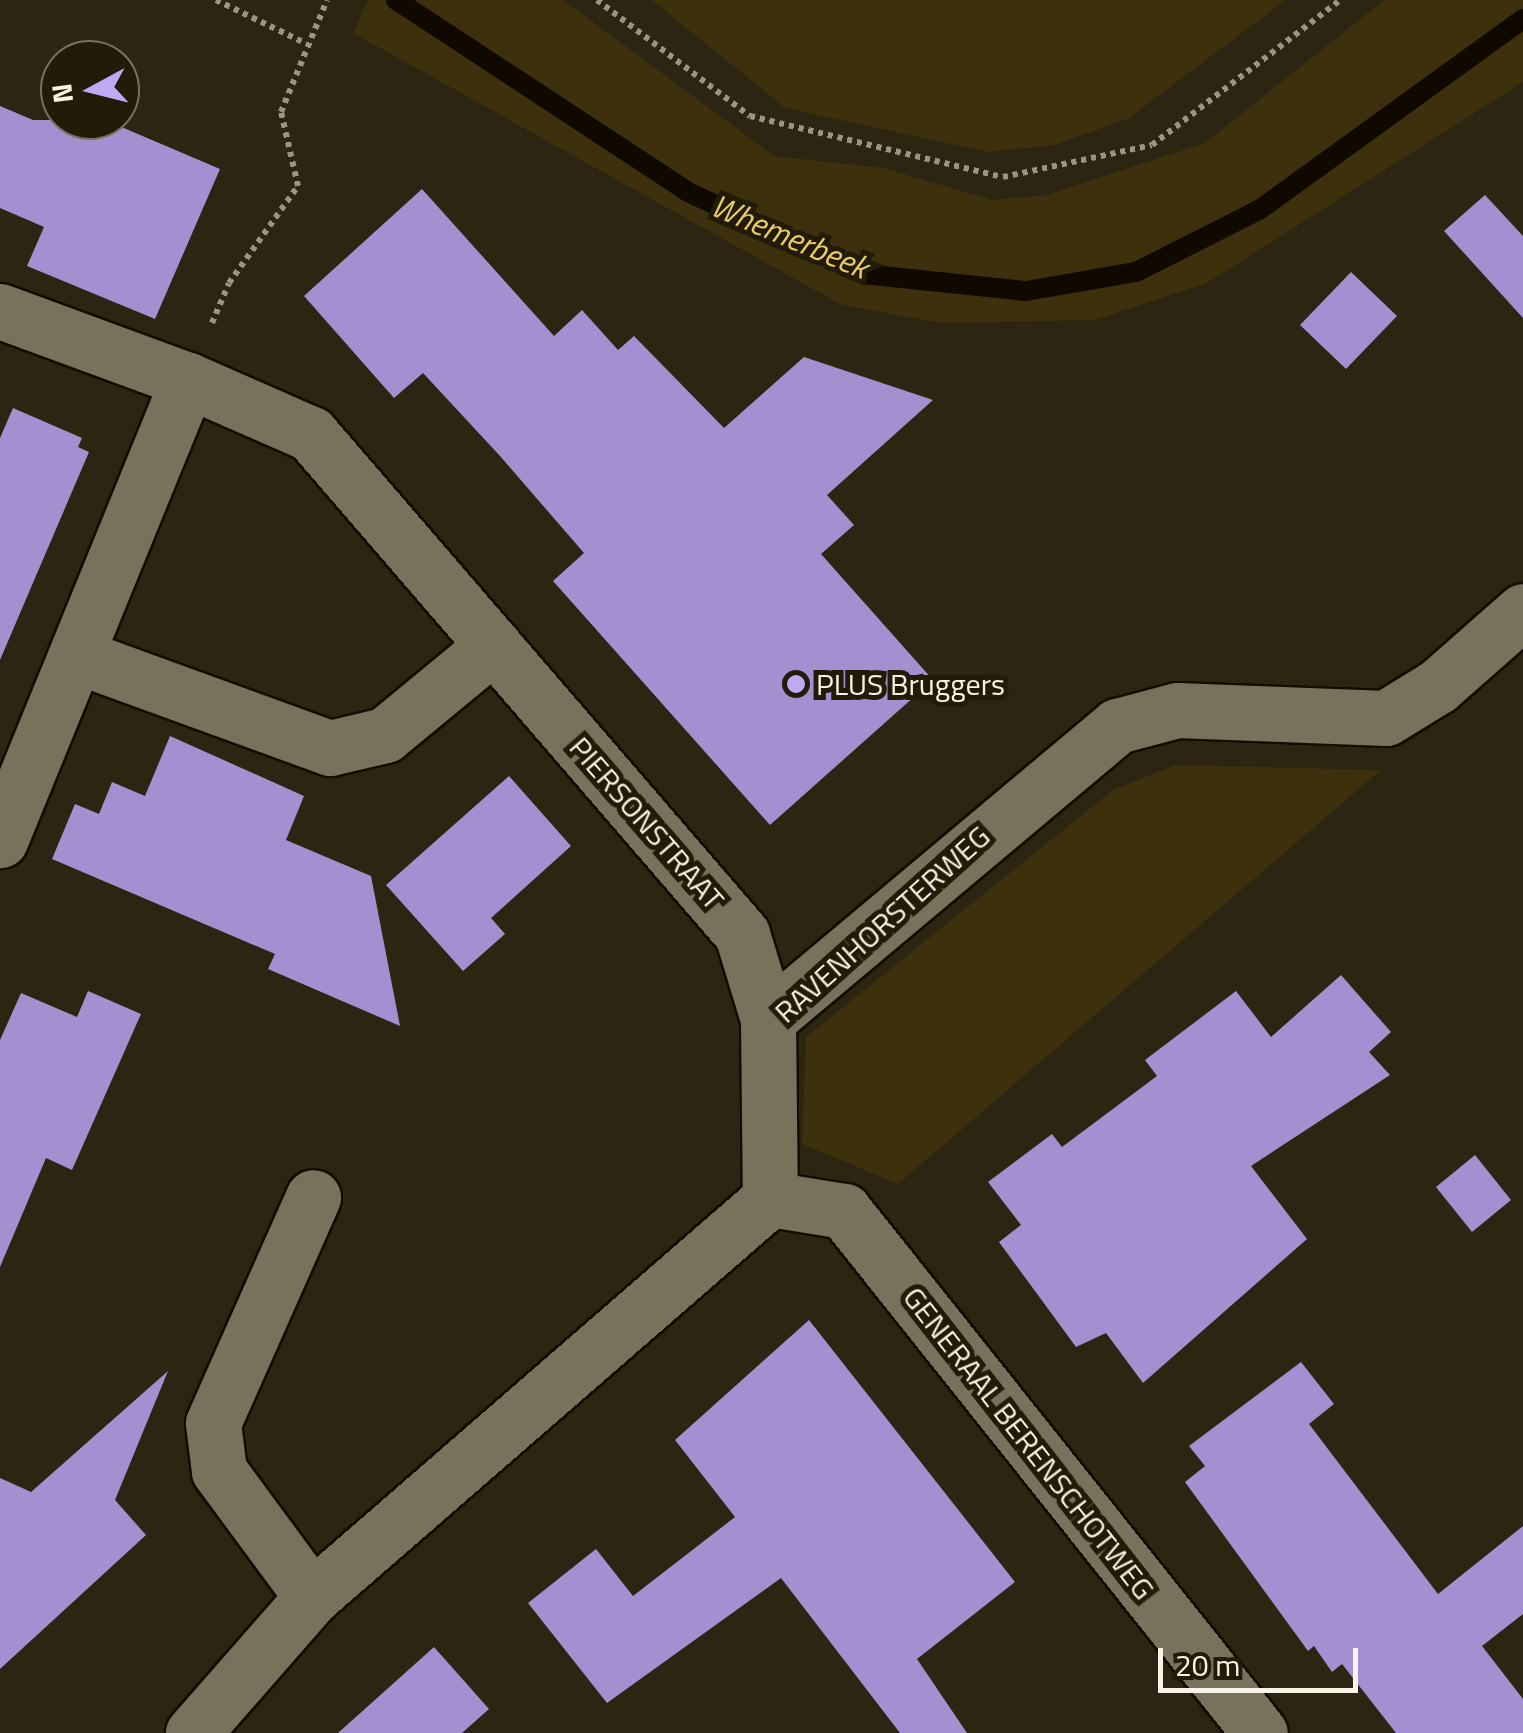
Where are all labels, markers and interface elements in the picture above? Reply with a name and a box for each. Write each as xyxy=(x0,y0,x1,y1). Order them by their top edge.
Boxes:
north arrow xyxy=(40,40,140,140)
text: N xyxy=(39,81,84,106)
water label: Whemerbeek xyxy=(706,186,874,286)
place label: PLUS Bruggers xyxy=(816,666,1005,702)
marker: PLUS Bruggers xyxy=(785,673,807,695)
street label: PIERSONSTRAAT xyxy=(562,729,732,917)
street label: RAVENHORSTERWEG xyxy=(767,818,997,1030)
street label: GENERAAL BERENSCHOTWEG xyxy=(896,1280,1162,1606)
scale bar xyxy=(1163,1628,1363,1690)
text: 20 m xyxy=(1175,1642,1240,1688)

